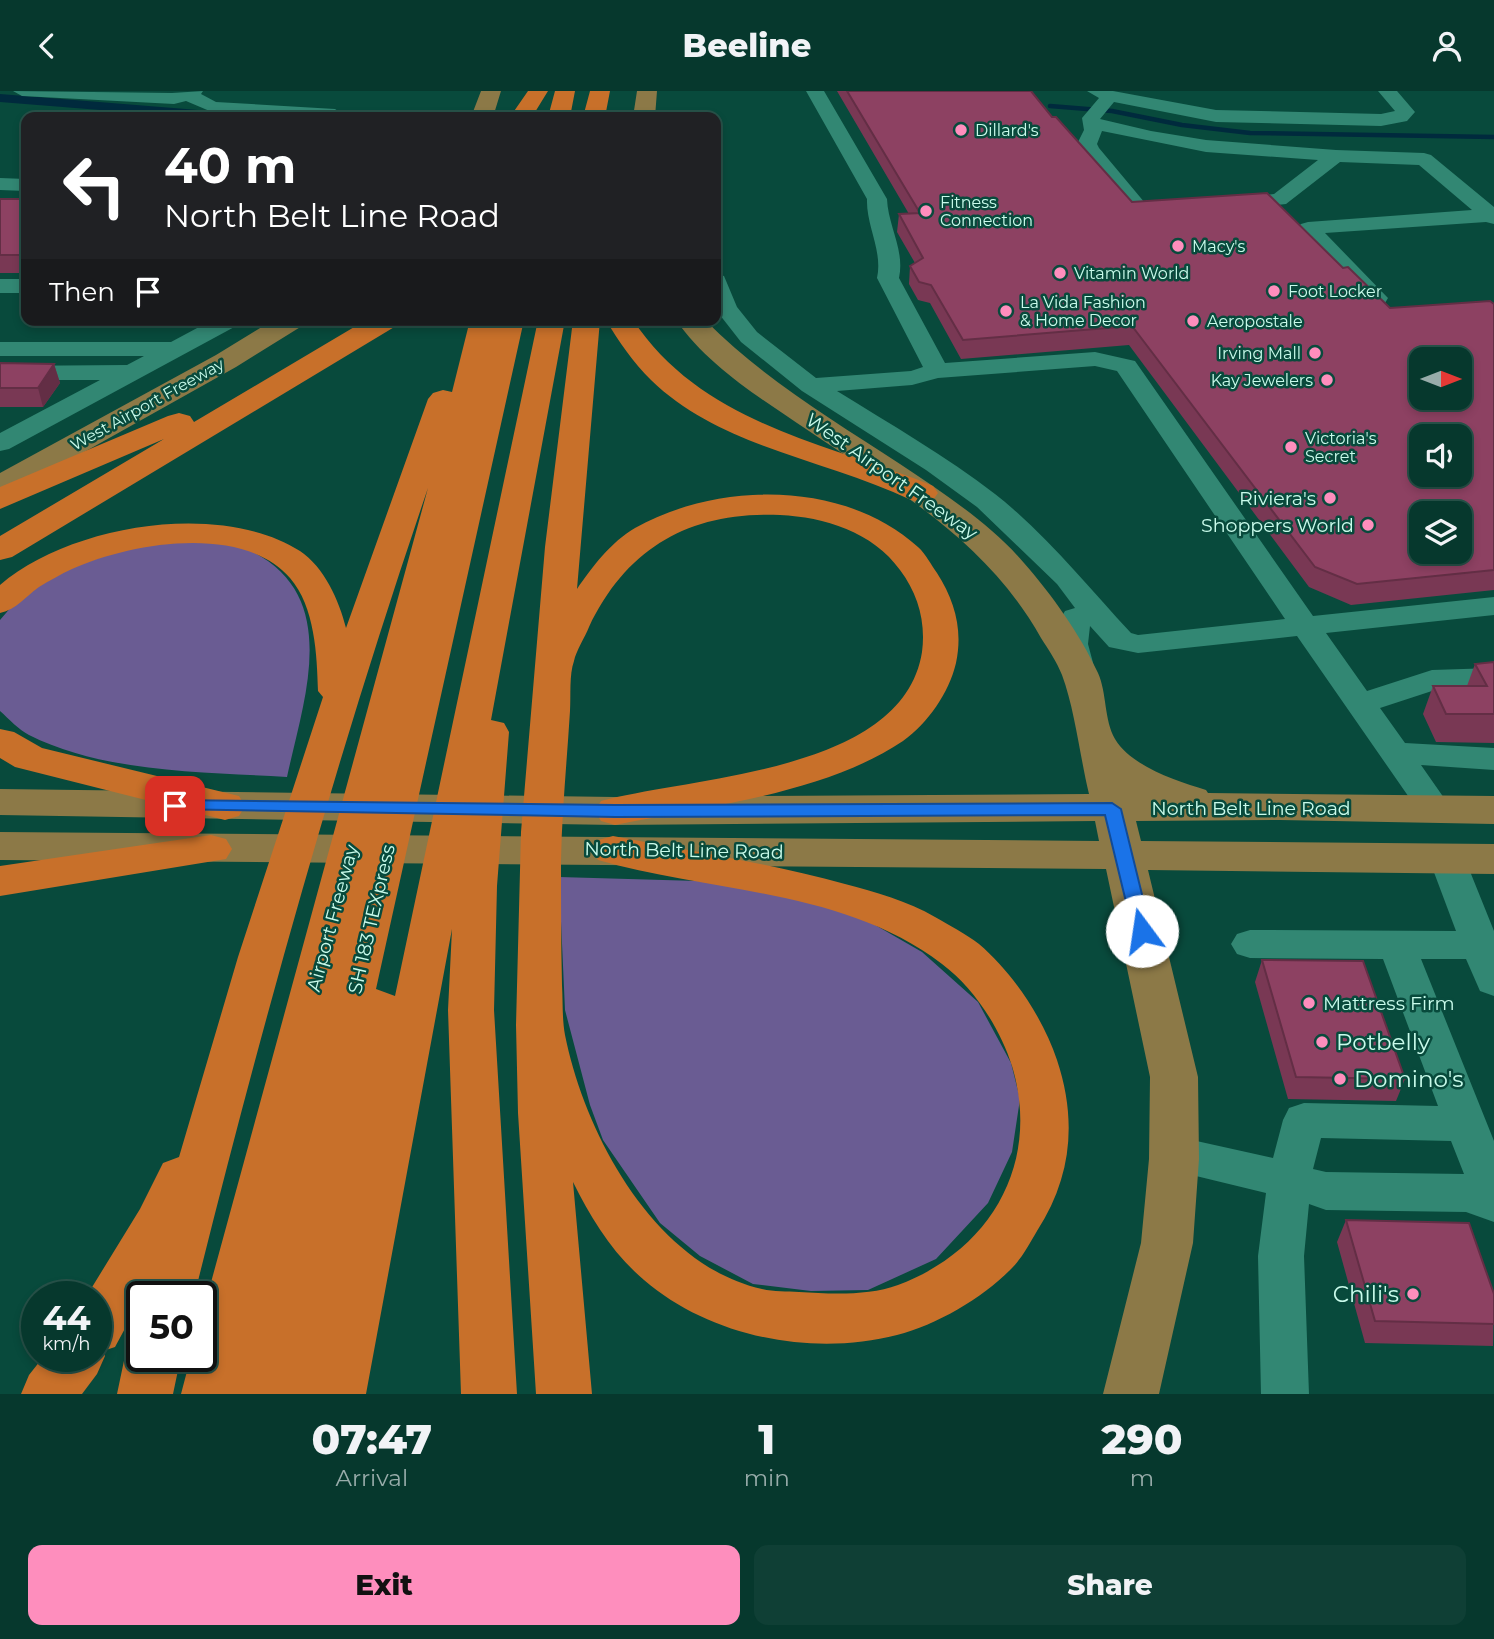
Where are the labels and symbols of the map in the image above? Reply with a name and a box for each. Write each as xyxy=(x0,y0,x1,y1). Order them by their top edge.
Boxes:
place label: Dillard's xyxy=(975,121,1039,140)
marker: Dillard's xyxy=(953,122,969,138)
place label: Fitness Connection xyxy=(940,193,1033,230)
marker: Fitness Connection xyxy=(918,203,934,219)
place label: Macy's xyxy=(1192,237,1246,256)
marker: Macy's xyxy=(1170,238,1186,254)
place label: Vitamin World xyxy=(1074,264,1189,283)
marker: Vitamin World xyxy=(1052,265,1068,281)
place label: Foot Locker xyxy=(1288,282,1382,301)
marker: Foot Locker xyxy=(1266,283,1282,299)
place label: La Vida Fashion & Home Decor xyxy=(1020,293,1146,330)
marker: La Vida Fashion & Home Decor xyxy=(998,303,1014,319)
place label: Aeropostale xyxy=(1207,312,1303,331)
marker: Aeropostale xyxy=(1185,313,1201,329)
place label: Irving Mall xyxy=(1217,344,1301,363)
marker: Irving Mall xyxy=(1307,345,1323,361)
north arrow xyxy=(1409,347,1472,409)
street label: West Airport Freeway xyxy=(67,354,227,455)
place label: Kay Jewelers xyxy=(1211,371,1313,390)
marker: Kay Jewelers xyxy=(1319,372,1335,388)
street label: West Airport Freeway xyxy=(801,408,983,545)
place label: Victoria's Secret xyxy=(1305,429,1377,466)
marker: Victoria's Secret xyxy=(1283,439,1299,455)
place label: Riviera's xyxy=(1239,487,1316,510)
marker: Riviera's xyxy=(1322,490,1338,506)
place label: Shoppers World xyxy=(1201,514,1354,537)
marker: Shoppers World xyxy=(1360,517,1376,533)
pin xyxy=(145,776,205,836)
street label: North Belt Line Road xyxy=(1151,797,1351,820)
street label: North Belt Line Road xyxy=(584,837,784,864)
street label: Airport Freeway xyxy=(302,842,363,994)
street label: SH 183 TEXpress xyxy=(343,842,400,996)
position arrow xyxy=(1105,894,1179,968)
place label: Mattress Firm xyxy=(1323,992,1455,1015)
marker: Mattress Firm xyxy=(1301,995,1317,1011)
place label: Potbelly xyxy=(1336,1028,1431,1056)
marker: Potbelly xyxy=(1314,1034,1330,1050)
place label: Domino's xyxy=(1354,1065,1464,1093)
marker: Domino's xyxy=(1332,1071,1348,1087)
place label: Chili's xyxy=(1333,1280,1399,1308)
speed limit sign: 50 xyxy=(126,1281,217,1372)
marker: Chili's xyxy=(1405,1286,1421,1302)

